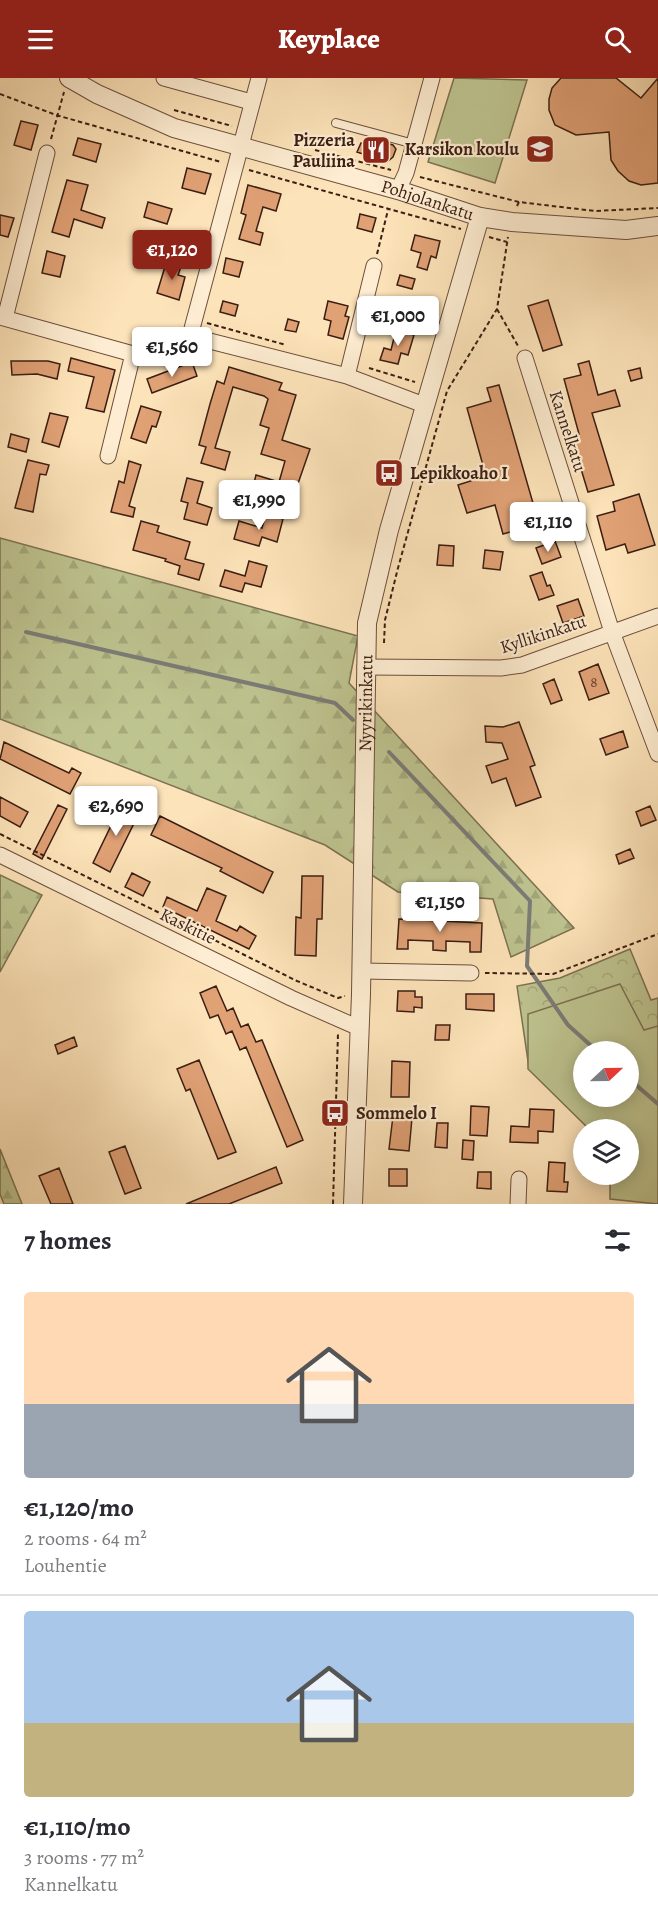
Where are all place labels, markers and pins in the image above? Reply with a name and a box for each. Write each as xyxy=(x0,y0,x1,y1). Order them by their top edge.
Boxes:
place label: Pizzeria Pauliina xyxy=(292,128,355,173)
school or university icon: Karsikon koulu xyxy=(524,133,556,165)
restaurant icon: Pizzeria Pauliina xyxy=(360,134,392,166)
place label: Karsikon koulu xyxy=(404,137,519,161)
pin: €1,120 xyxy=(123,230,221,281)
pin: €1,000 xyxy=(349,296,447,347)
pin: €1,560 xyxy=(123,327,221,378)
bus stop icon: Lepikkoaho I xyxy=(373,457,405,489)
place label: Lepikkoaho I xyxy=(410,461,508,485)
pin: €1,990 xyxy=(210,480,308,531)
pin: €1,110 xyxy=(499,502,597,553)
pin: €2,690 xyxy=(67,786,165,837)
pin: €1,150 xyxy=(391,882,489,933)
bus stop icon: Sommelo I xyxy=(319,1097,351,1129)
place label: Sommelo I xyxy=(356,1101,437,1125)

